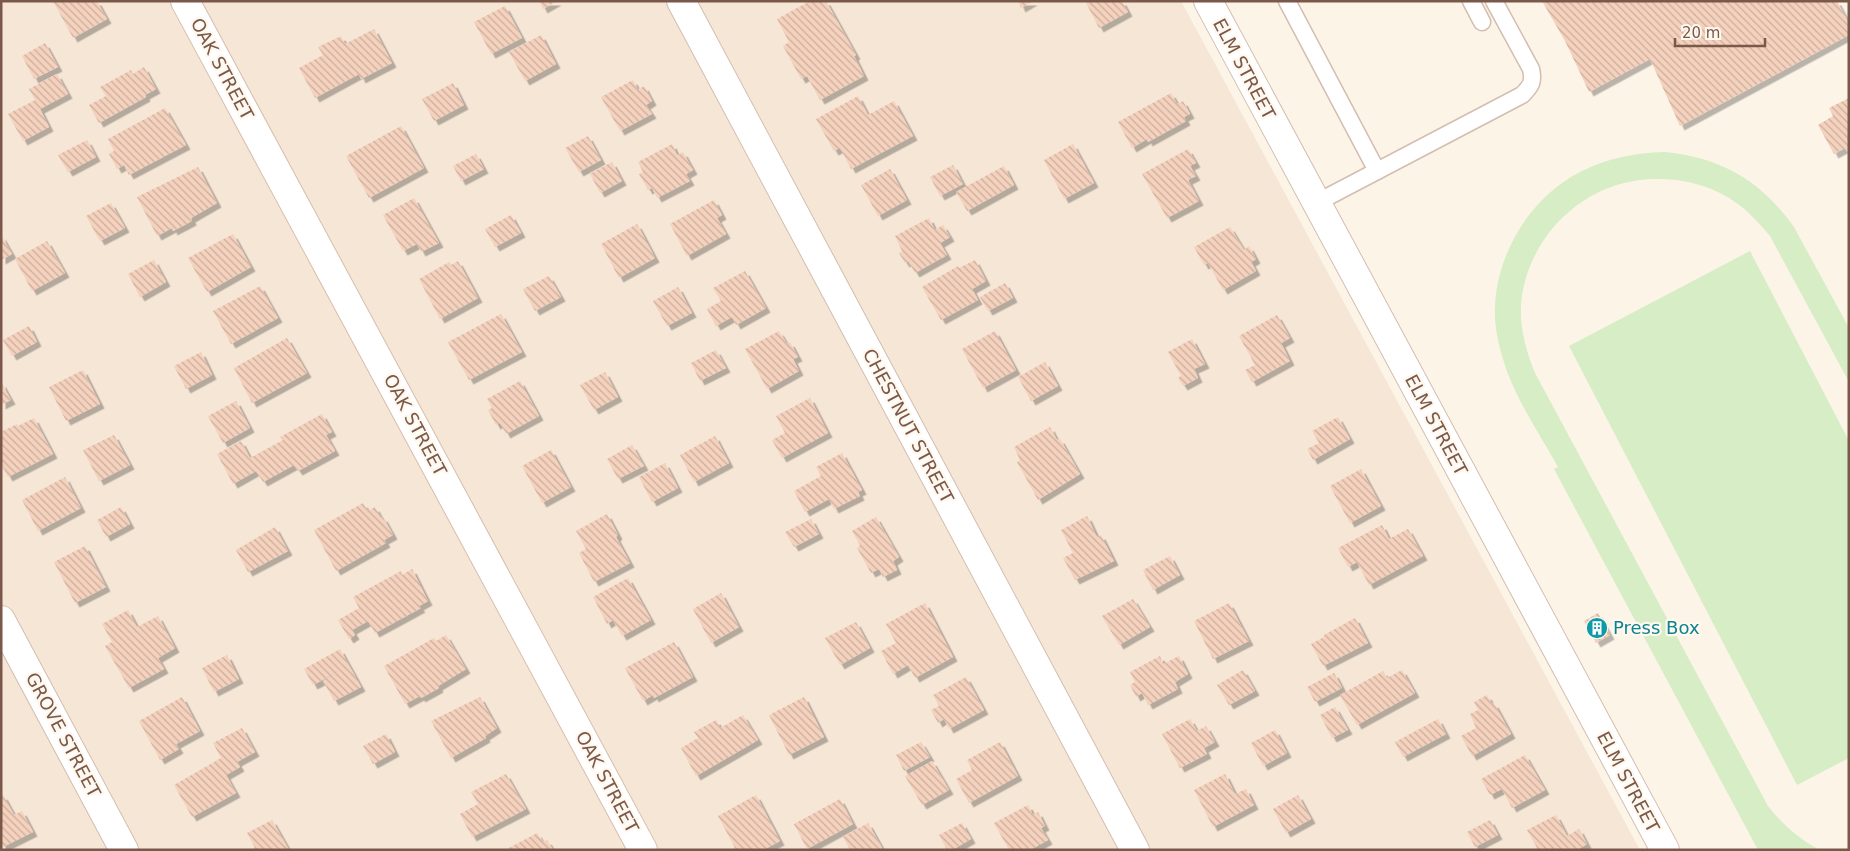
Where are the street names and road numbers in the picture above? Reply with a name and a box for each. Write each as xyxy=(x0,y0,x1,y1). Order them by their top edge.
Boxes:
street label: OAK STREET xyxy=(187,14,259,124)
street label: ELM STREET xyxy=(1209,15,1280,124)
street label: CHESTNUT STREET xyxy=(859,345,959,507)
street label: OAK STREET xyxy=(380,370,452,480)
street label: ELM STREET xyxy=(1401,371,1472,480)
street label: GROVE STREET xyxy=(22,669,106,802)
street label: OAK STREET xyxy=(572,727,644,837)
street label: ELM STREET xyxy=(1593,728,1664,837)

